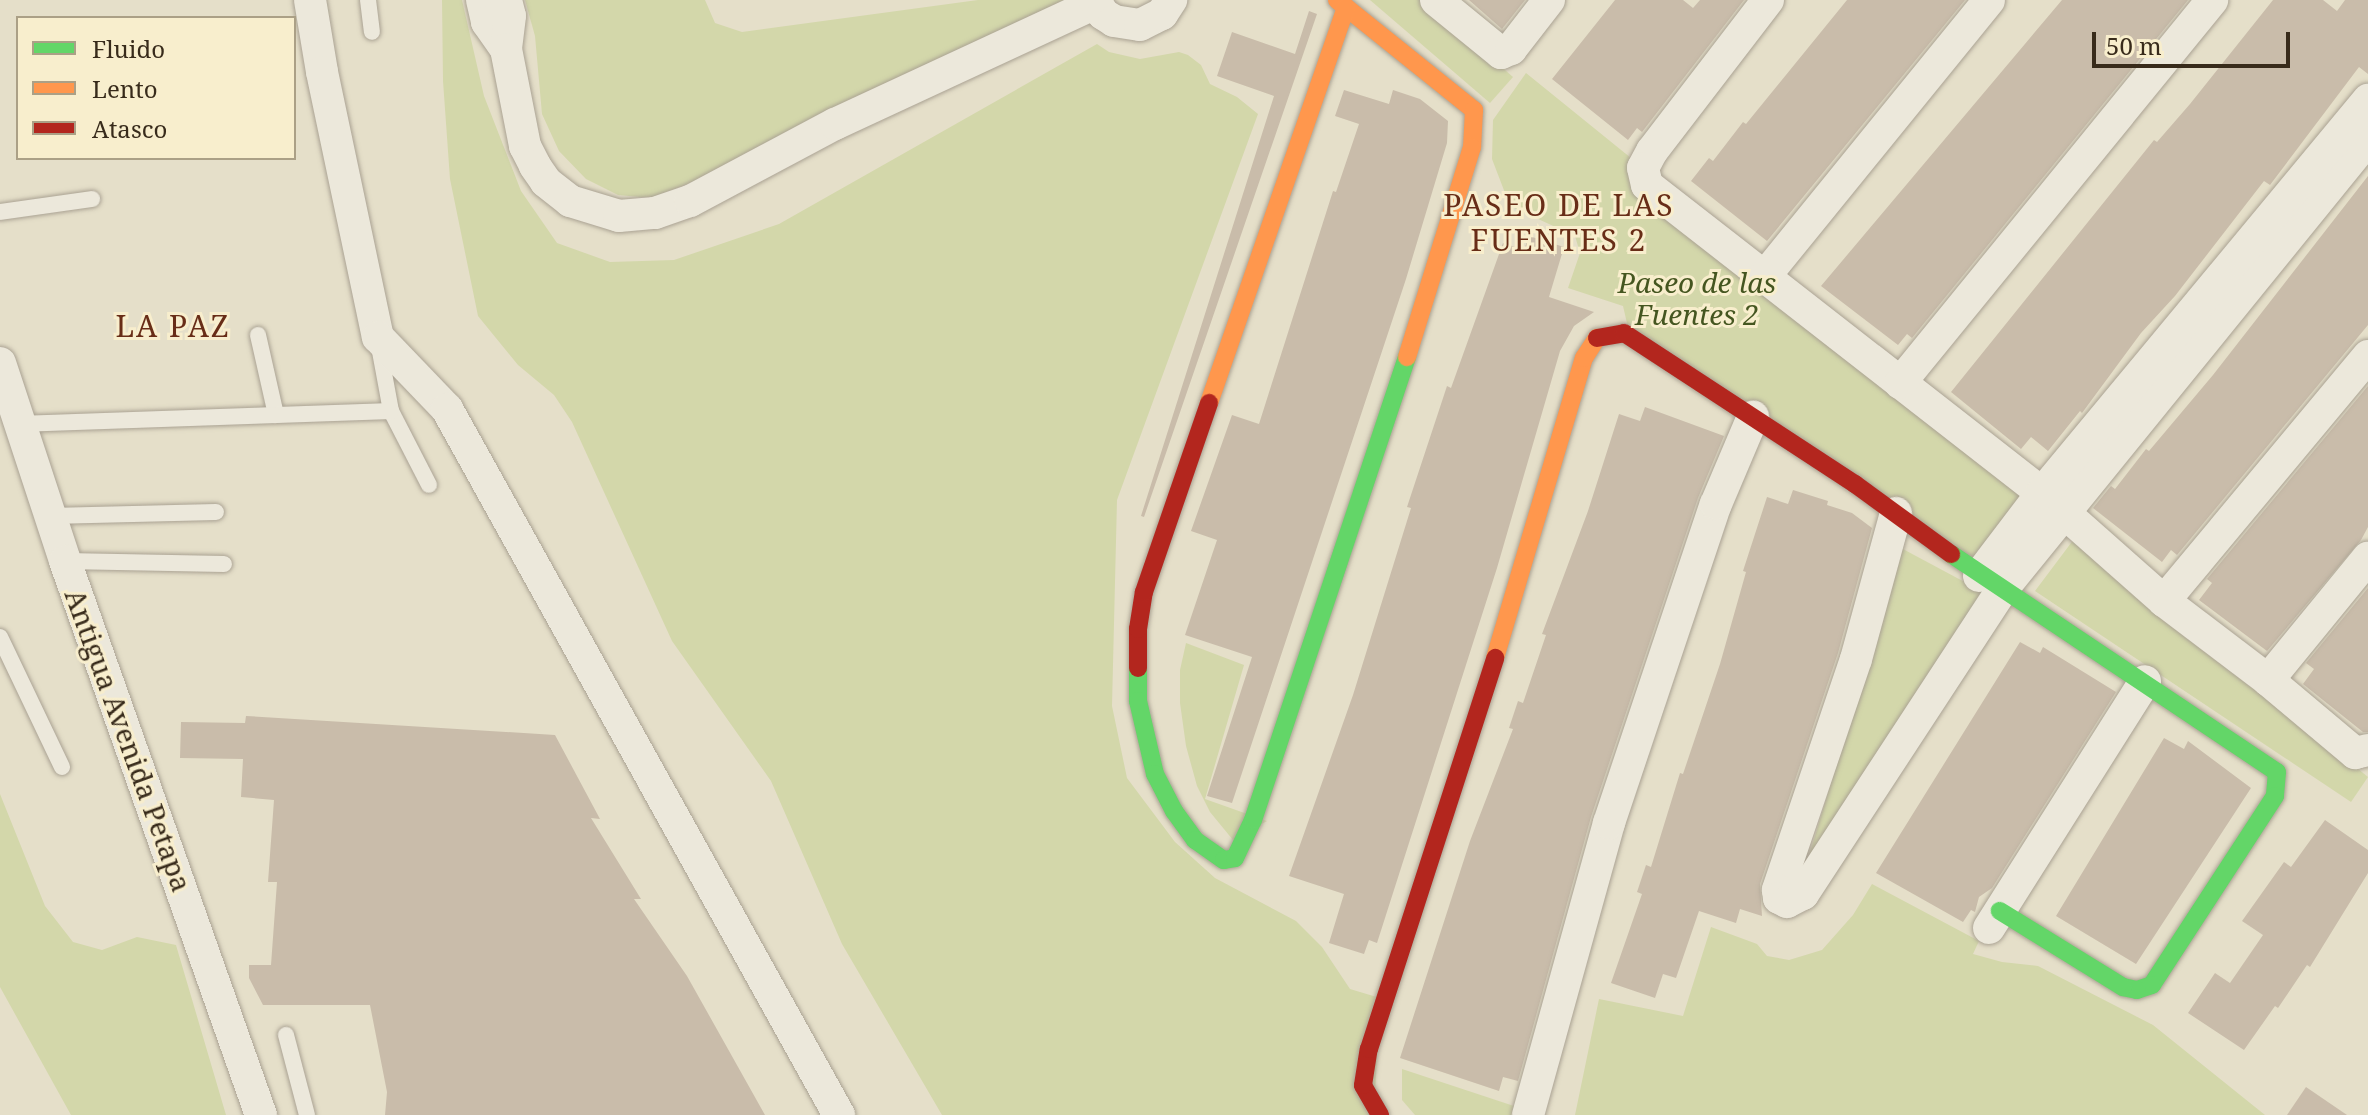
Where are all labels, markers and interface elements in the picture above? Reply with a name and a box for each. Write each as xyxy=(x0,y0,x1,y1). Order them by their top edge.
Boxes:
legend xyxy=(16,16,296,160)
scale bar xyxy=(2096,16,2294,66)
text: 50 m xyxy=(2106,29,2162,62)
text: Fluido xyxy=(92,32,165,65)
text: Lento xyxy=(92,72,158,105)
text: Atasco xyxy=(92,112,167,145)
district label: PASEO DE LAS FUENTES 2 xyxy=(1443,187,1675,258)
park label: Paseo de las Fuentes 2 xyxy=(1618,265,1776,331)
district label: LA PAZ xyxy=(115,308,231,344)
street label: Antigua Avenida Petapa xyxy=(59,584,199,896)

